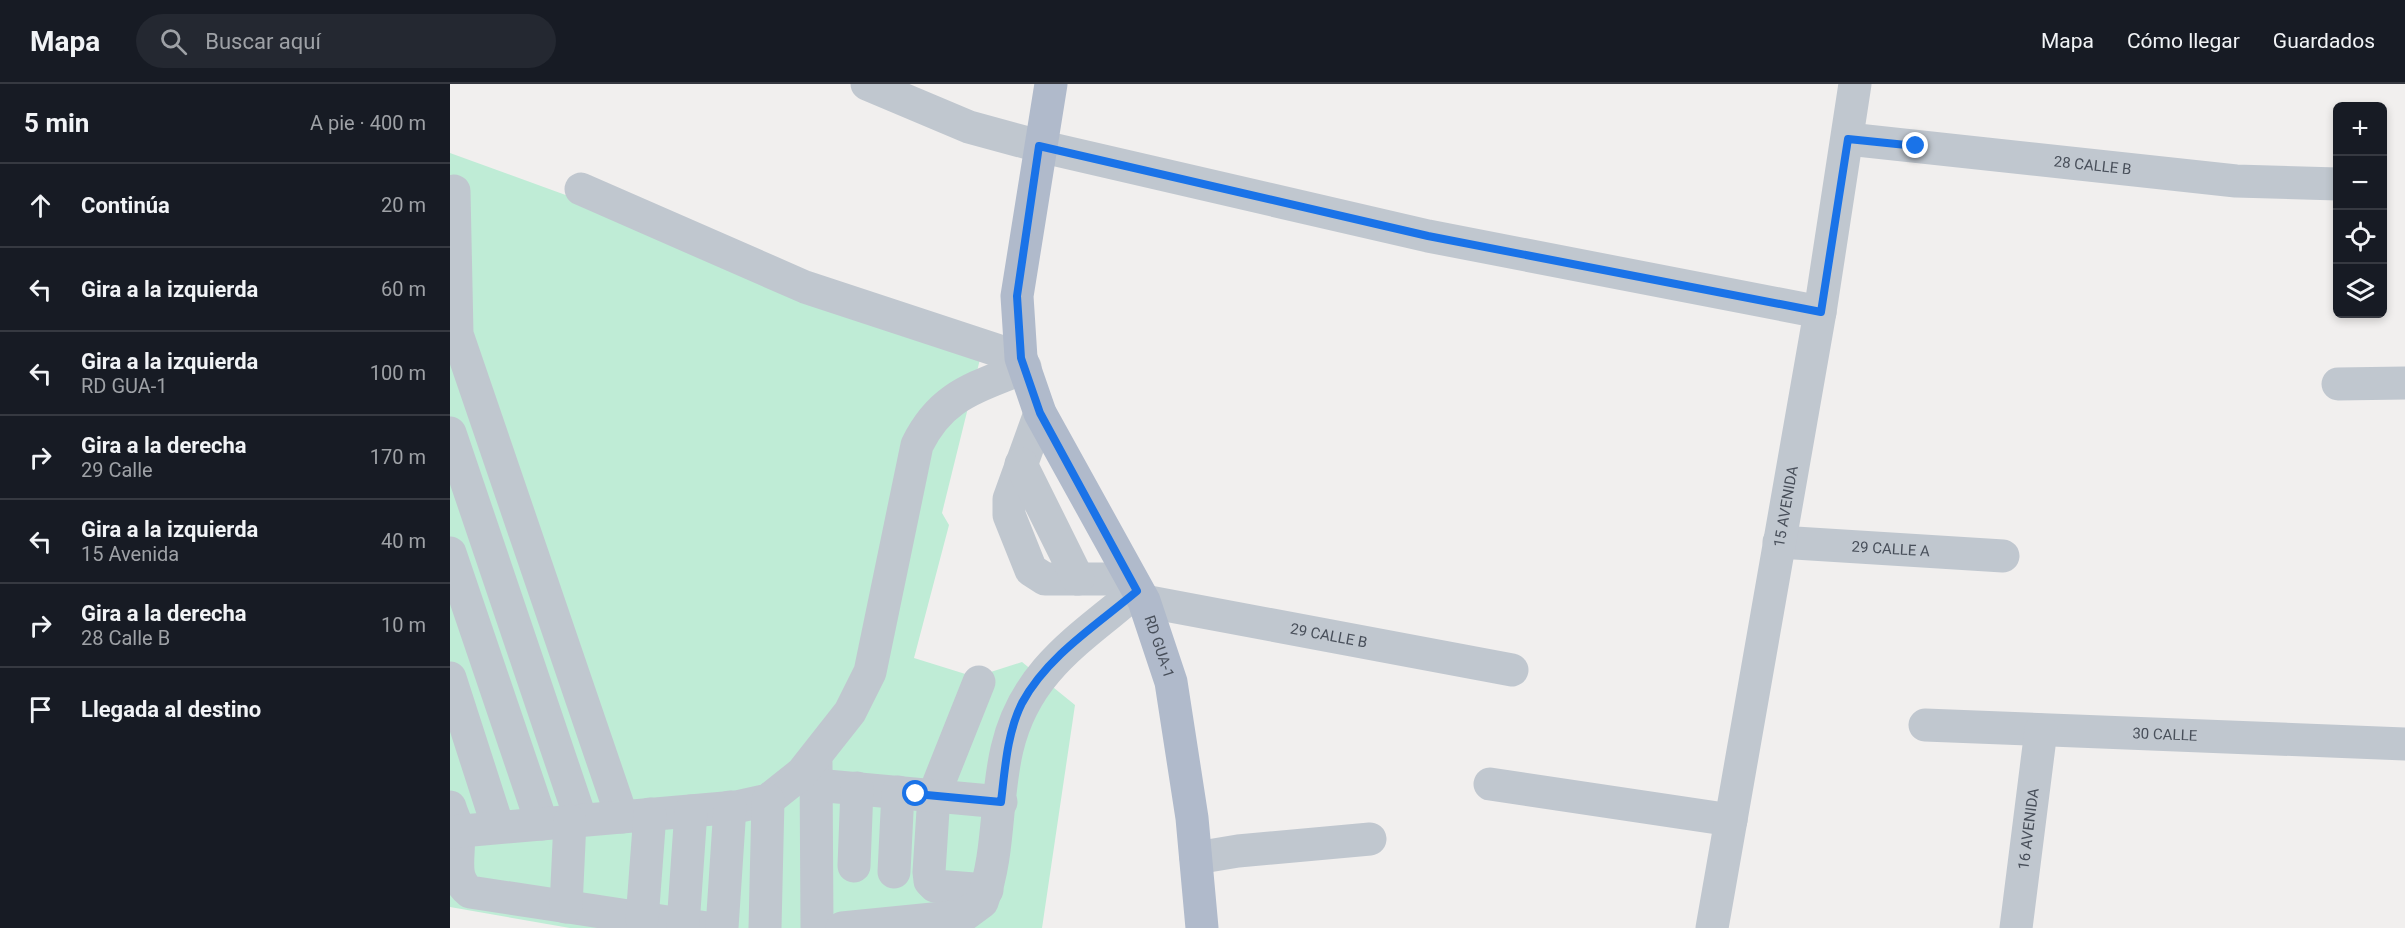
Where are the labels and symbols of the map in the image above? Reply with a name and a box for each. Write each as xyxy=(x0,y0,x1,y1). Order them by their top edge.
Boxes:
route end xyxy=(1902,132,1928,158)
street label: 28 CALLE B xyxy=(2053,152,2132,179)
street label: 15 AVENIDA xyxy=(1770,464,1802,548)
street label: 29 CALLE A xyxy=(1851,538,1931,560)
street label: RD GUA-1 xyxy=(1140,613,1178,680)
street label: 29 CALLE B xyxy=(1289,620,1369,652)
street label: 30 CALLE xyxy=(2132,724,2198,745)
route start xyxy=(902,780,928,806)
street label: 16 AVENIDA xyxy=(2014,787,2043,871)

